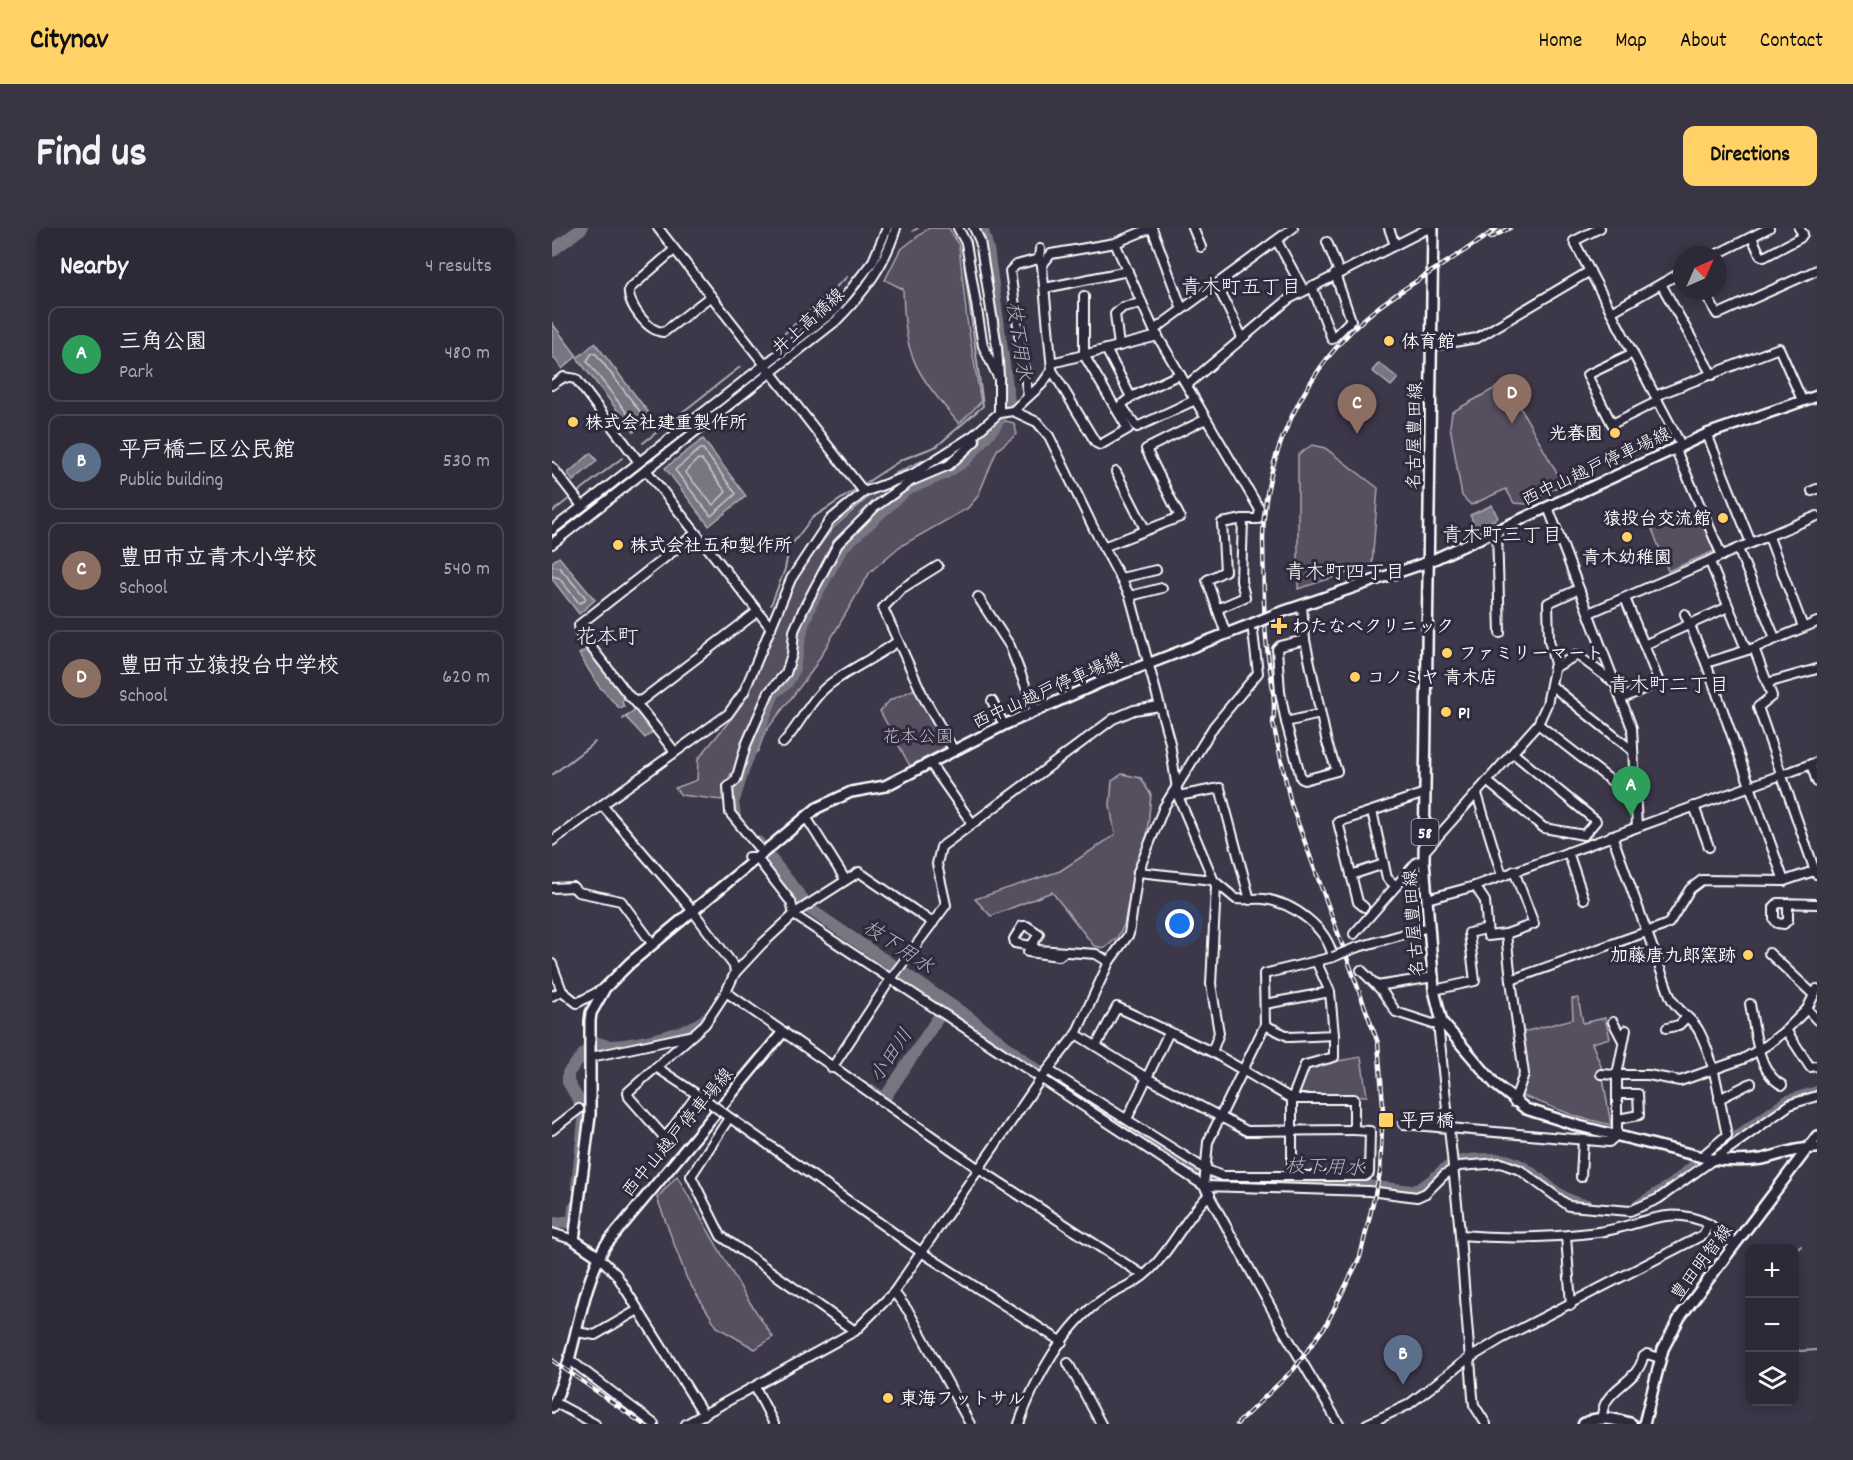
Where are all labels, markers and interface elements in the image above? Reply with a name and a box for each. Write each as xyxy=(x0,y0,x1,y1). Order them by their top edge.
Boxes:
text: Citynav xyxy=(30,22,108,62)
text: Home xyxy=(1538,27,1582,57)
text: Map xyxy=(1615,27,1647,57)
text: About xyxy=(1680,27,1727,57)
text: Contact xyxy=(1760,27,1823,57)
text: Find us xyxy=(36,126,147,186)
button: Directions xyxy=(1683,126,1817,186)
north arrow xyxy=(1673,246,1727,300)
text: Nearby xyxy=(60,249,128,286)
text: 4 results xyxy=(425,253,492,281)
district label: 青木町五丁目 xyxy=(1181,275,1301,303)
street label: 井上高橋線 xyxy=(768,283,851,362)
water label: 枝下用水 xyxy=(998,300,1036,383)
text: 三角公園 xyxy=(119,328,207,359)
place label: 体育館 xyxy=(1401,331,1455,356)
marker: 体育館 xyxy=(1382,334,1396,348)
text: A xyxy=(76,340,87,368)
text: 480 m xyxy=(444,340,490,368)
text: Park xyxy=(119,359,153,387)
pin: D xyxy=(1492,374,1532,424)
street label: 名古屋豊田線 xyxy=(1403,382,1430,490)
pin: C xyxy=(1338,384,1376,434)
place label: 株式会社建重製作所 xyxy=(585,412,747,437)
marker: 株式会社建重製作所 xyxy=(566,415,580,429)
street label: 西中山越戸停車場線 xyxy=(1518,423,1676,514)
place label: 光春園 xyxy=(1549,423,1603,448)
marker: 光春園 xyxy=(1608,426,1622,440)
text: 平戸橋二区公民館 xyxy=(119,436,295,467)
text: B xyxy=(77,448,86,476)
text: 530 m xyxy=(443,448,490,476)
text: Public building xyxy=(119,467,223,495)
place label: 猿投台交流館 xyxy=(1603,508,1711,533)
marker: 猿投台交流館 xyxy=(1716,511,1730,525)
district label: 青木町三丁目 xyxy=(1442,523,1562,551)
marker: 青木幼稚園 xyxy=(1620,530,1634,544)
place label: 株式会社五和製作所 xyxy=(630,535,792,560)
marker: 株式会社五和製作所 xyxy=(611,538,625,552)
text: 豊田市立青木小学校 xyxy=(119,544,317,575)
place label: 青木幼稚園 xyxy=(1582,547,1672,572)
text: C xyxy=(77,556,86,584)
text: 540 m xyxy=(443,556,490,584)
district label: 青木町四丁目 xyxy=(1285,560,1405,588)
text: School xyxy=(119,575,168,603)
place label: わたなべクリニック xyxy=(1292,616,1454,641)
marker: わたなべクリニック xyxy=(1270,617,1288,635)
district label: 花本町 xyxy=(576,624,639,654)
place label: ファミリーマート xyxy=(1459,643,1604,668)
marker: ファミリーマート xyxy=(1440,646,1454,660)
street label: 西中山越戸停車場線 xyxy=(969,648,1127,737)
text: 豊田市立猿投台中学校 xyxy=(119,652,339,683)
text: D xyxy=(76,664,87,692)
text: 620 m xyxy=(442,664,490,692)
place label: コノミヤ 青木店 xyxy=(1367,667,1497,692)
marker: コノミヤ 青木店 xyxy=(1348,670,1362,684)
district label: 青木町二丁目 xyxy=(1609,673,1729,701)
text: School xyxy=(119,683,168,711)
place label: P1 xyxy=(1458,702,1470,727)
marker: P1 xyxy=(1439,705,1453,719)
park label: 花本公園 xyxy=(882,726,954,751)
pin: A xyxy=(1612,766,1650,816)
road number: 58 xyxy=(1412,819,1438,845)
street label: 名古屋豊田線 xyxy=(1399,868,1432,978)
your location xyxy=(1165,909,1194,938)
water label: 枝下用水 xyxy=(856,915,938,982)
place label: 加藤唐九郎窯跡 xyxy=(1610,945,1736,970)
marker: 加藤唐九郎窯跡 xyxy=(1741,948,1755,962)
water label: 小田川 xyxy=(864,1024,921,1089)
street label: 西中山越戸停車場線 xyxy=(617,1064,741,1204)
place label: 平戸橋 xyxy=(1400,1110,1454,1135)
marker: 平戸橋 xyxy=(1377,1111,1395,1129)
water label: 枝下用水 xyxy=(1284,1154,1365,1184)
street label: 豊田明智線 xyxy=(1666,1220,1740,1307)
map controls xyxy=(1745,1244,1799,1406)
button: + xyxy=(1745,1244,1799,1298)
button: − xyxy=(1745,1298,1799,1352)
pin: B xyxy=(1384,1336,1422,1385)
button: layers xyxy=(1745,1352,1799,1406)
place label: 東海フットサル xyxy=(900,1388,1025,1413)
marker: 東海フットサル xyxy=(881,1391,895,1405)

